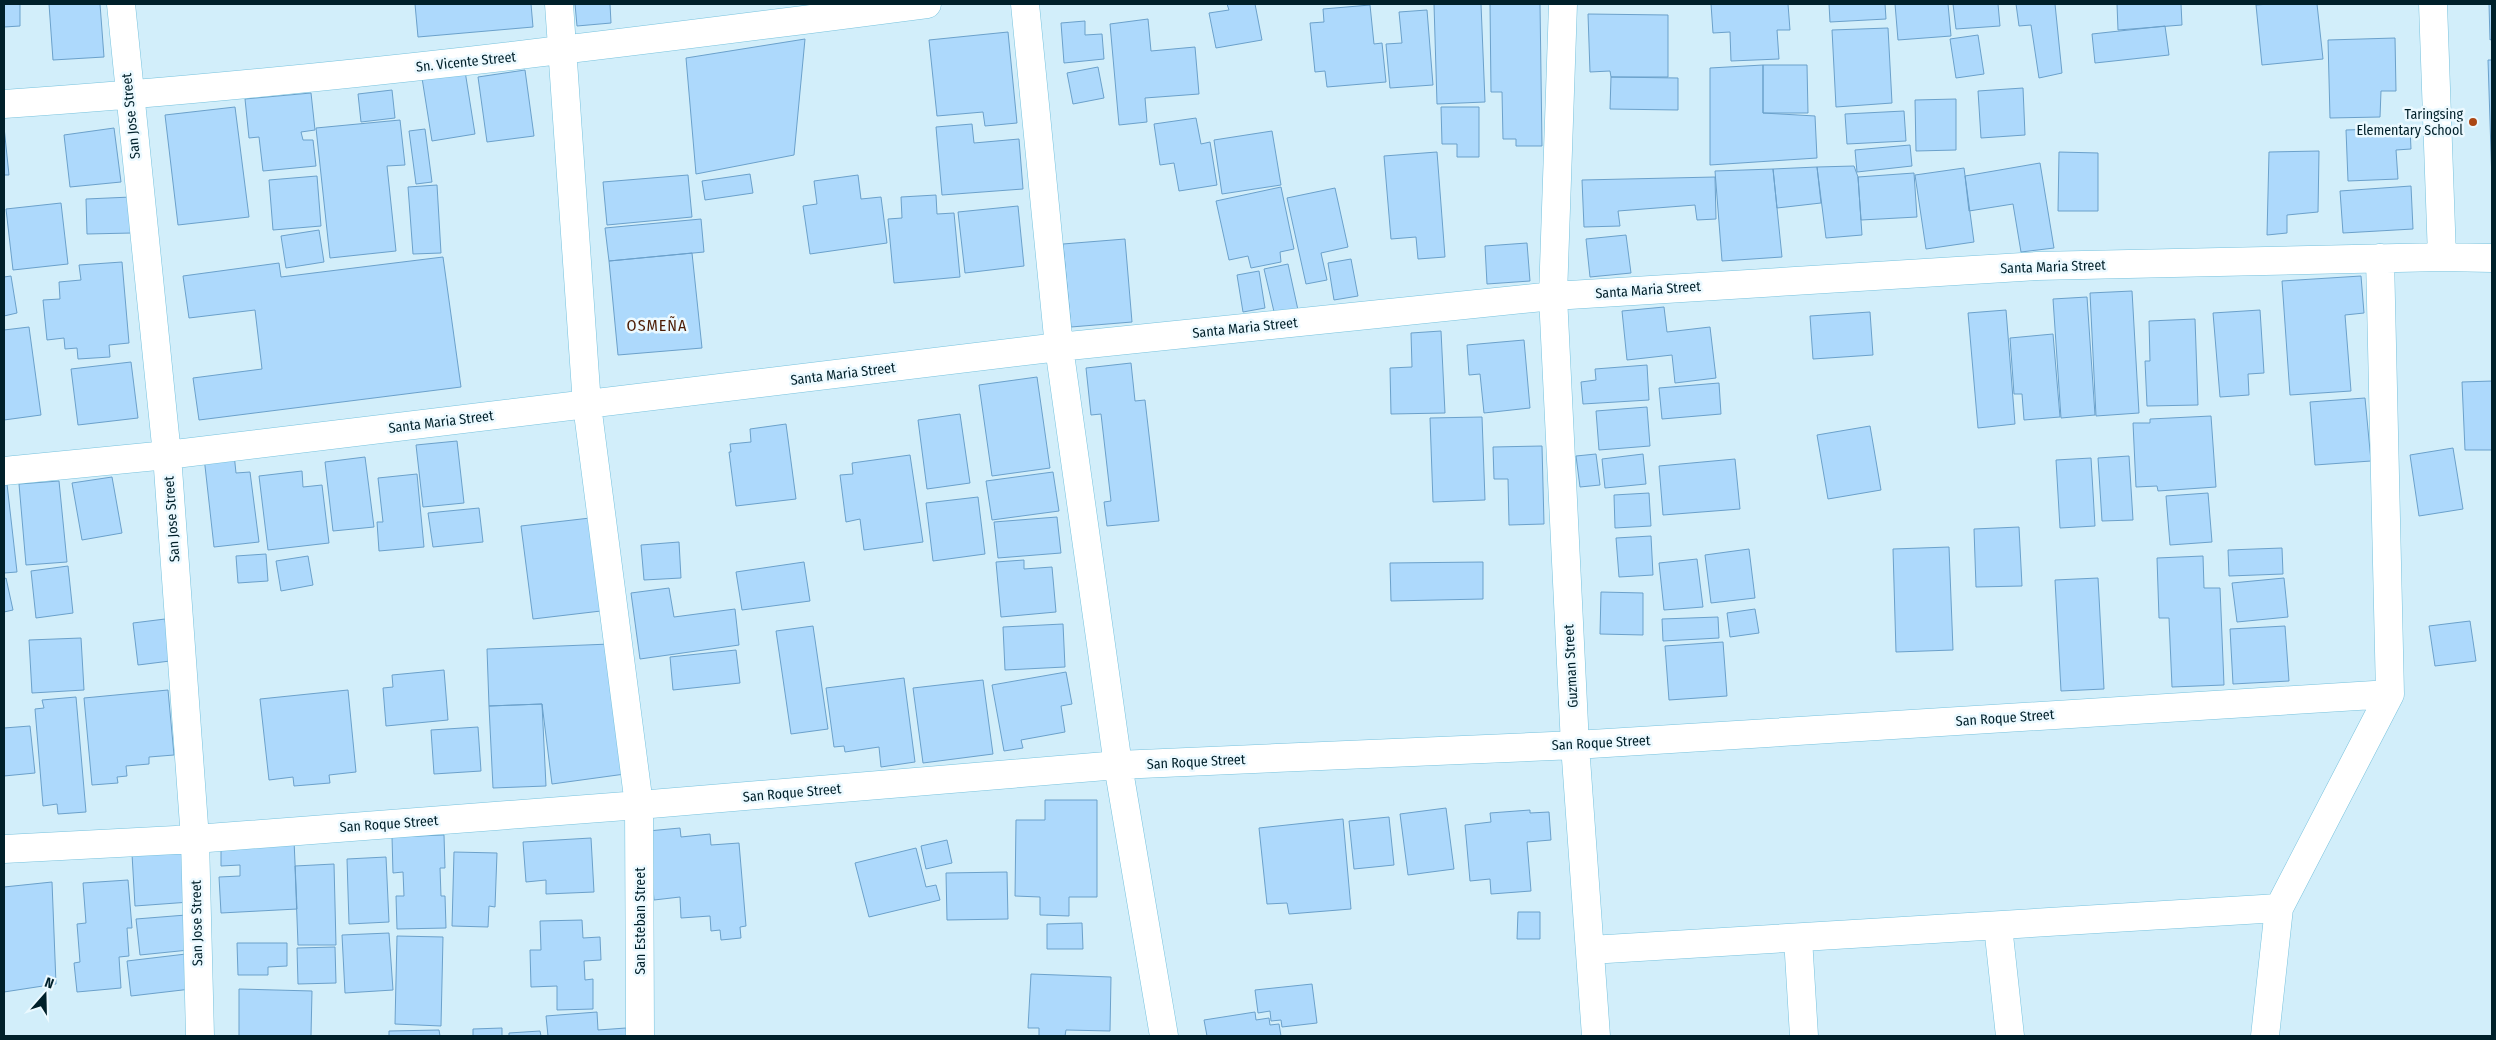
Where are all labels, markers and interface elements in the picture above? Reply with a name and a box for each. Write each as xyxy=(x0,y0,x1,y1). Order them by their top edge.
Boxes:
street label: Sn. Vicente Street xyxy=(415,48,517,76)
street label: San Jose Street xyxy=(118,72,144,160)
place label: Taringsing Elementary School xyxy=(2356,106,2463,139)
marker: Taringsing Elementary School xyxy=(2467,116,2479,128)
street label: Santa Maria Street xyxy=(2000,257,2106,277)
street label: Santa Maria Street xyxy=(1595,278,1702,302)
street label: Santa Maria Street xyxy=(1192,314,1299,342)
district label: OSMEÑA xyxy=(627,316,687,335)
street label: Santa Maria Street xyxy=(790,359,897,389)
street label: Santa Maria Street xyxy=(388,407,495,437)
street label: San Jose Street xyxy=(160,475,183,563)
street label: Guzman Street xyxy=(1560,623,1582,708)
street label: San Roque Street xyxy=(1955,706,2055,730)
street label: San Roque Street xyxy=(1551,732,1651,754)
street label: San Roque Street xyxy=(1146,751,1246,773)
street label: San Roque Street xyxy=(742,780,842,806)
street label: San Roque Street xyxy=(339,812,439,836)
street label: San Esteban Street xyxy=(632,867,649,975)
street label: San Jose Street xyxy=(188,879,206,966)
north arrow xyxy=(20,970,70,1020)
text: N xyxy=(42,974,56,993)

